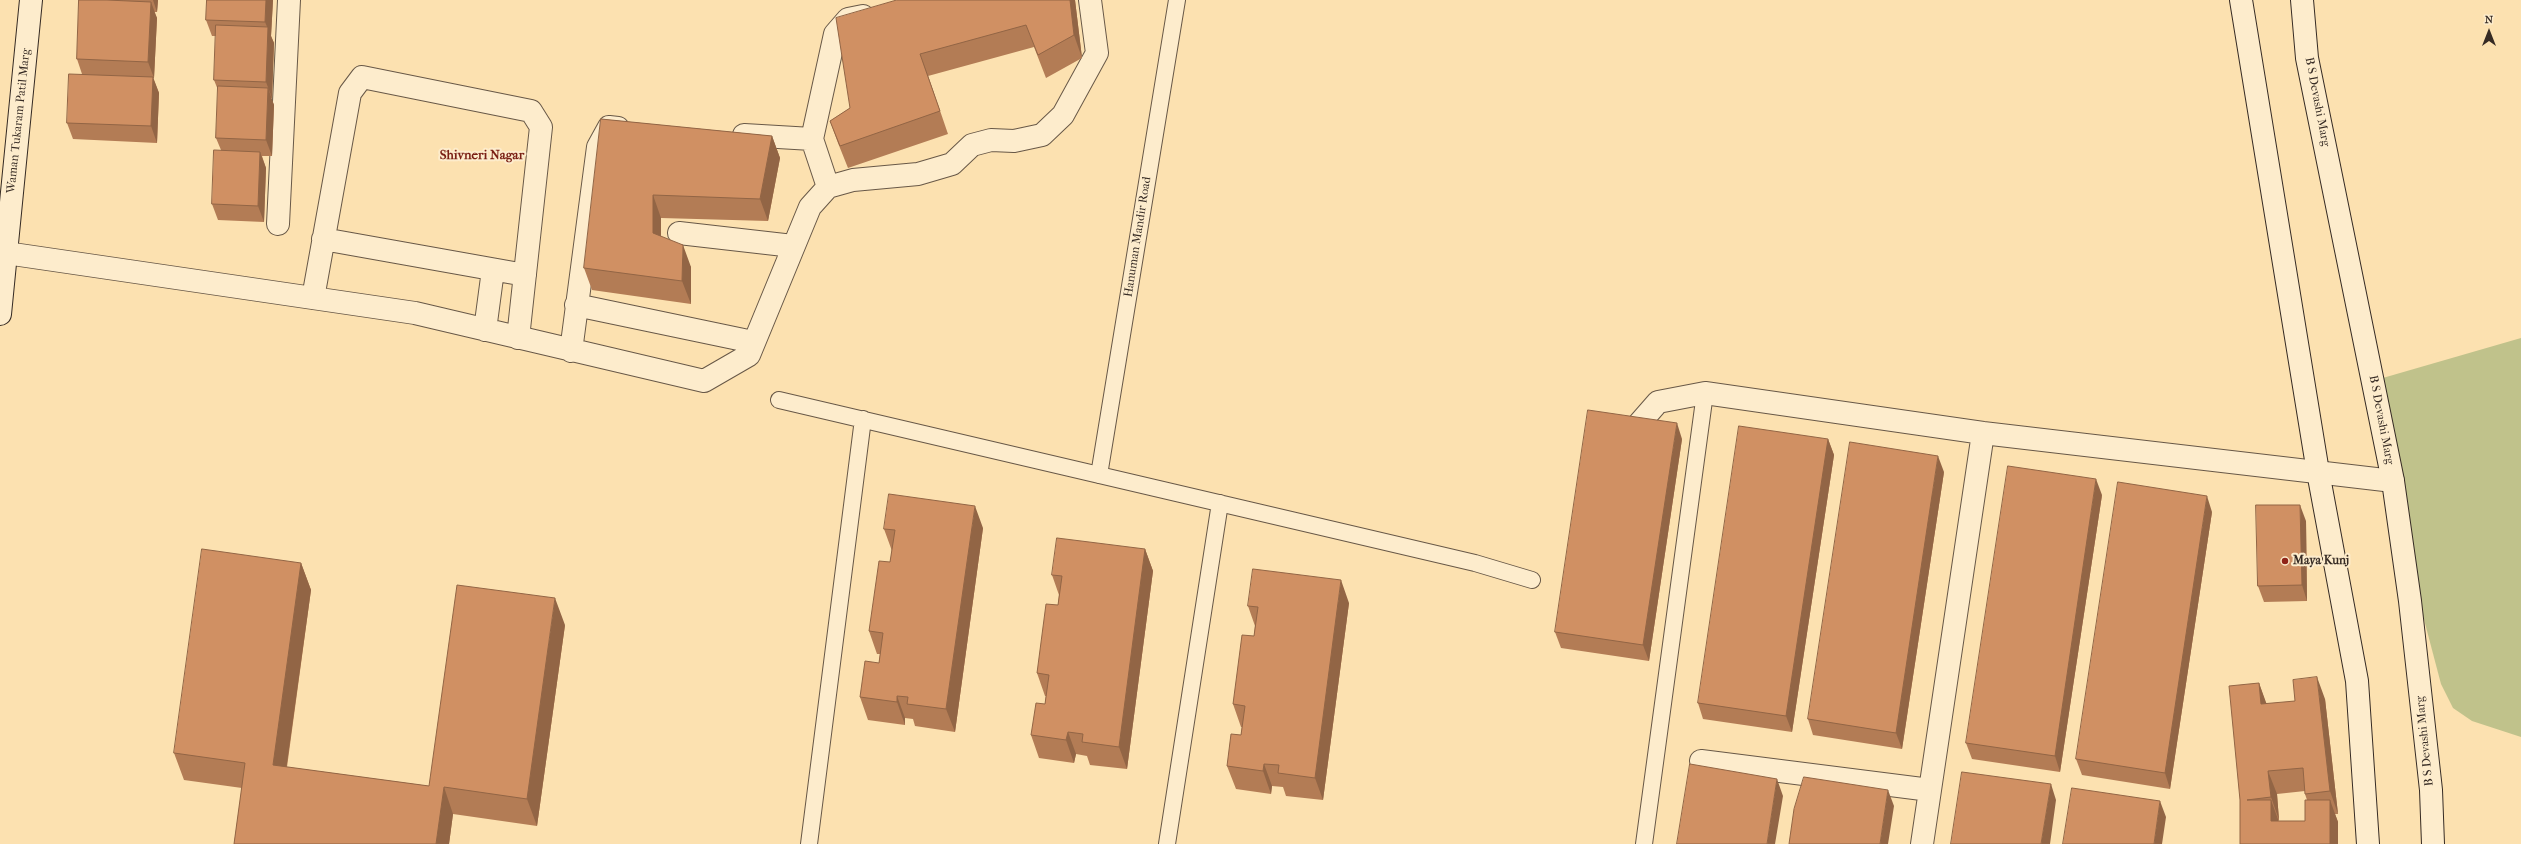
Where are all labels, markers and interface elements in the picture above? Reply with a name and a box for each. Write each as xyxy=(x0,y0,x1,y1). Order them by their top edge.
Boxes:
north arrow xyxy=(2469,12,2509,52)
text: N xyxy=(2485,13,2493,26)
street label: Waman Tukaram Patil Marg xyxy=(4,48,34,194)
street label: B S Devashi Marg xyxy=(2301,56,2333,148)
district label: Shivneri Nagar xyxy=(440,148,524,164)
street label: Hanuman Mandir Road xyxy=(1121,176,1155,298)
street label: B S Devashi Marg xyxy=(2365,374,2397,466)
place label: Maya Kunj xyxy=(2293,554,2349,568)
marker: Maya Kunj xyxy=(2280,556,2290,566)
street label: B S Devashi Marg xyxy=(2413,695,2437,787)

